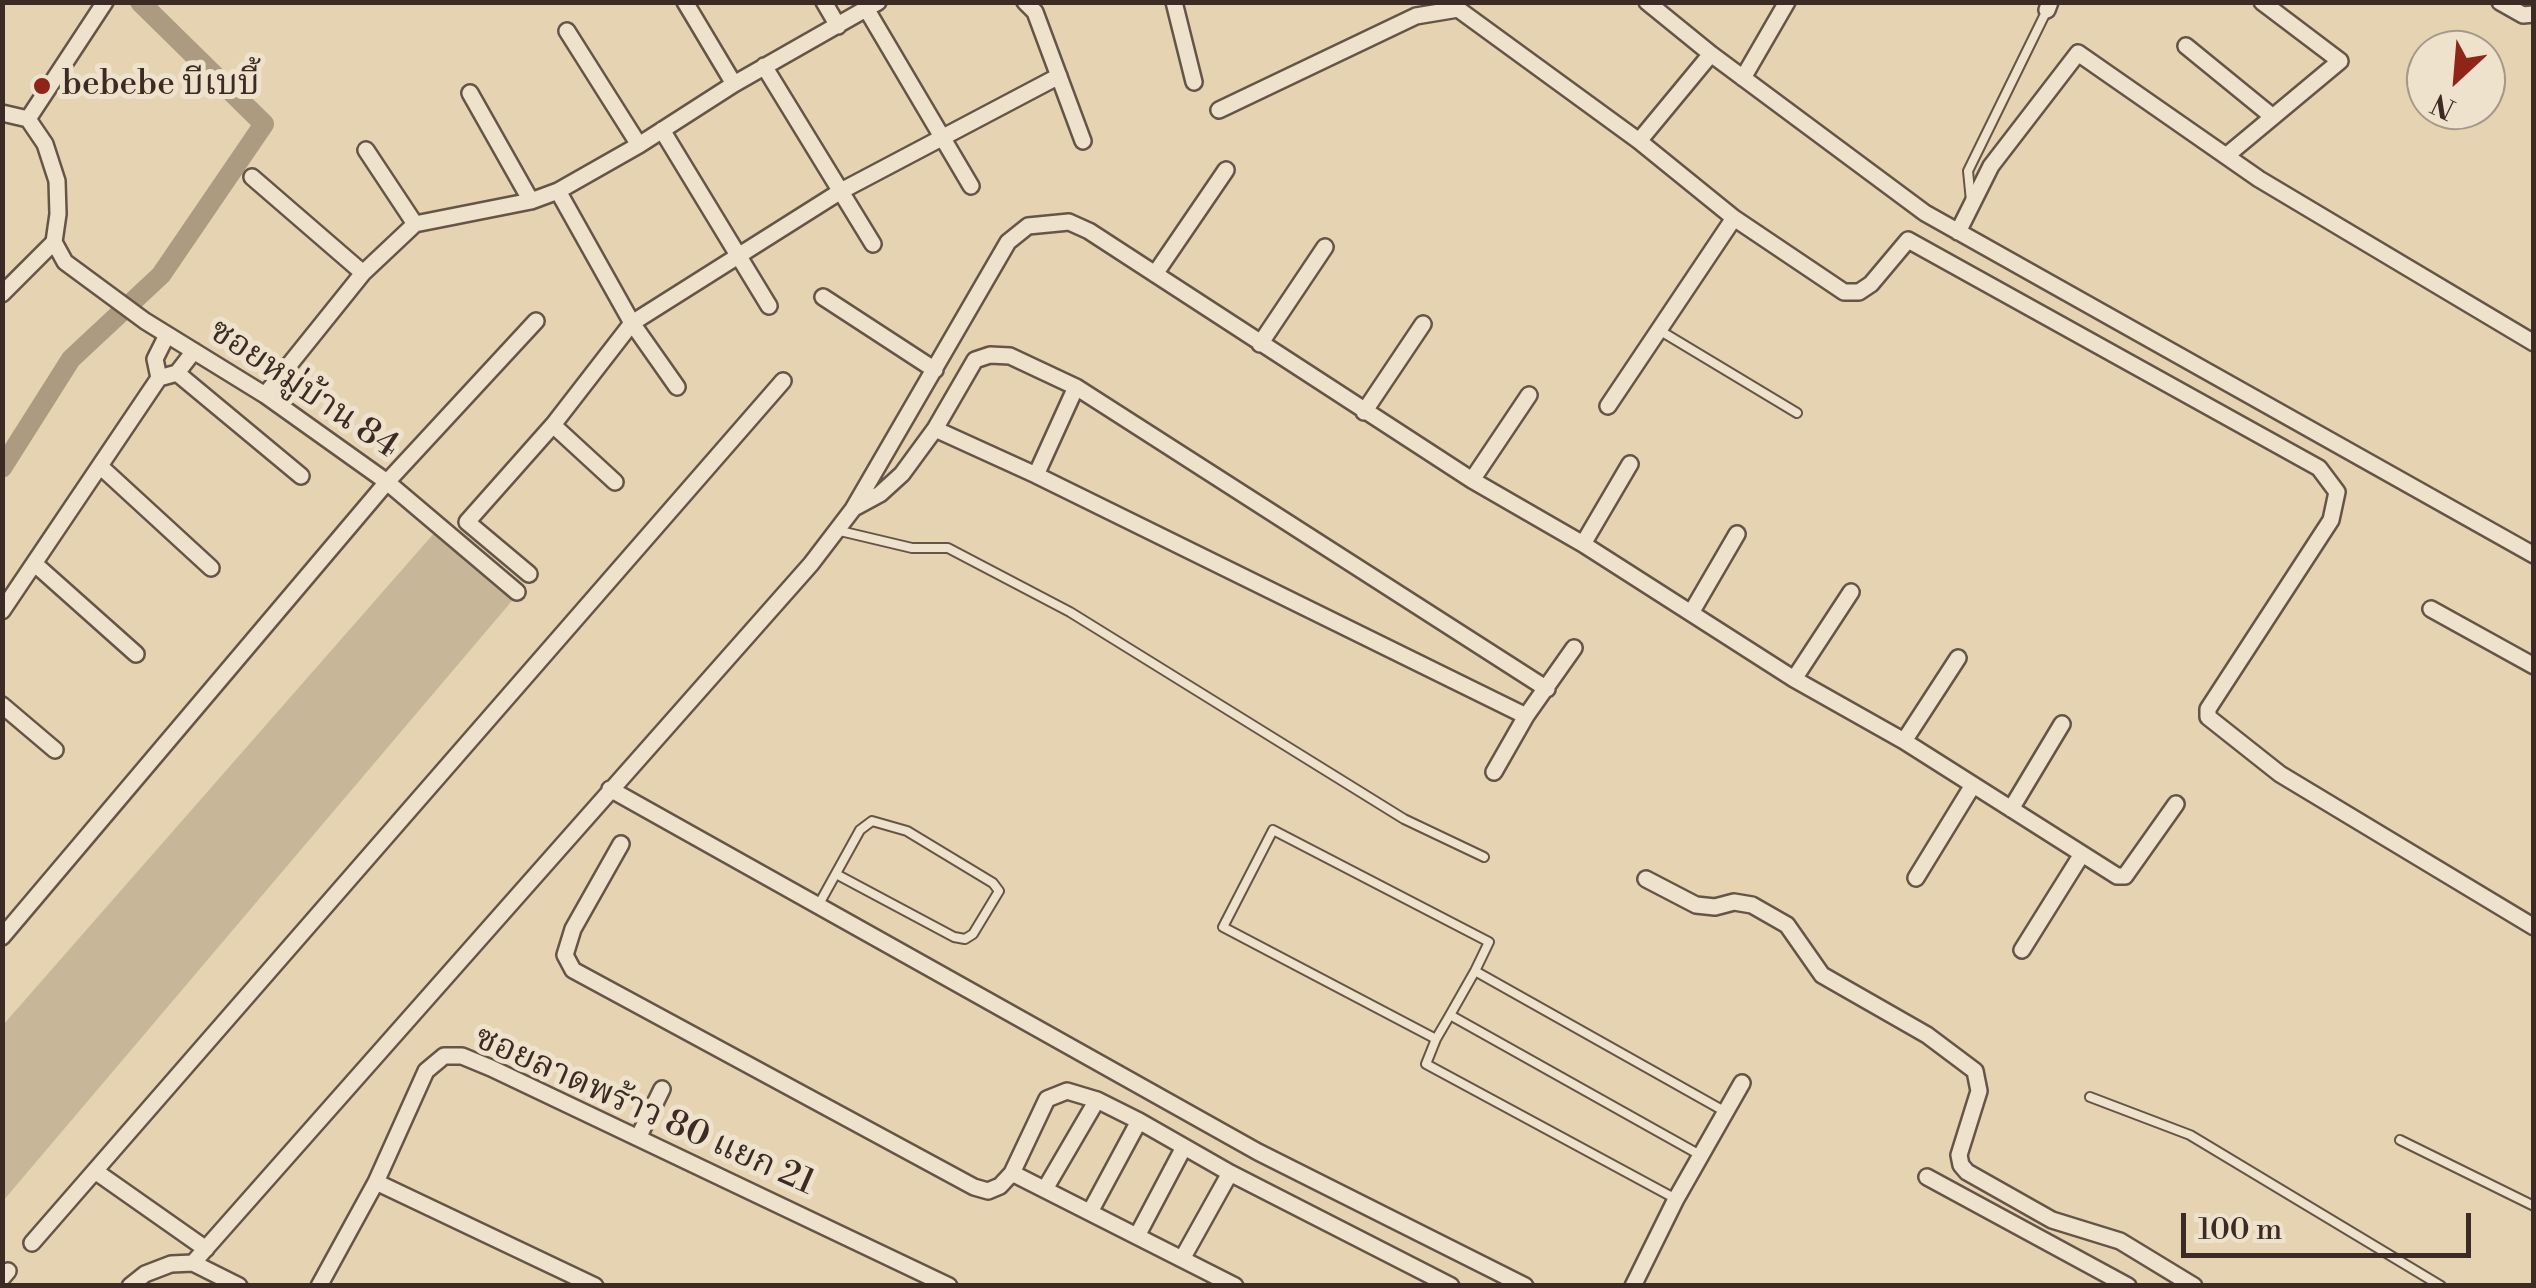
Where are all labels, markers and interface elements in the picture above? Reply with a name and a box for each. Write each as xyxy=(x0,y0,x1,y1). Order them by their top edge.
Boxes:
north arrow xyxy=(2406,30,2506,130)
place label: bebebe บีเบบี้ xyxy=(62,65,260,107)
marker: bebebe บีเบบี้ xyxy=(31,75,53,97)
text: N xyxy=(2426,85,2461,126)
street label: ซอยหมู่บ้าน 84 xyxy=(200,311,406,469)
street label: ซอยลาดพร้าว 80 แยก 21 xyxy=(467,1018,821,1206)
scale bar xyxy=(2186,1193,2476,1255)
text: 100 m xyxy=(2198,1211,2282,1249)

